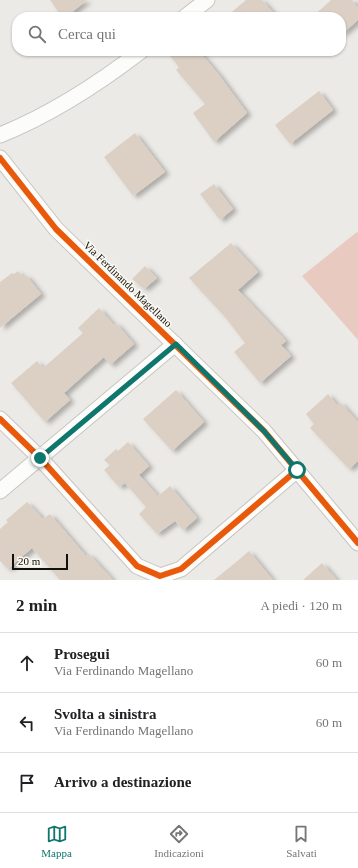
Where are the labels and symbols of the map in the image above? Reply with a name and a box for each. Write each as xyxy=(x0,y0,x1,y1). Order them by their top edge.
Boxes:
street label: Via Ferdinando Magellano xyxy=(81,239,175,330)
route end xyxy=(31,449,49,467)
route start xyxy=(288,461,306,479)
scale bar xyxy=(12,552,68,571)

